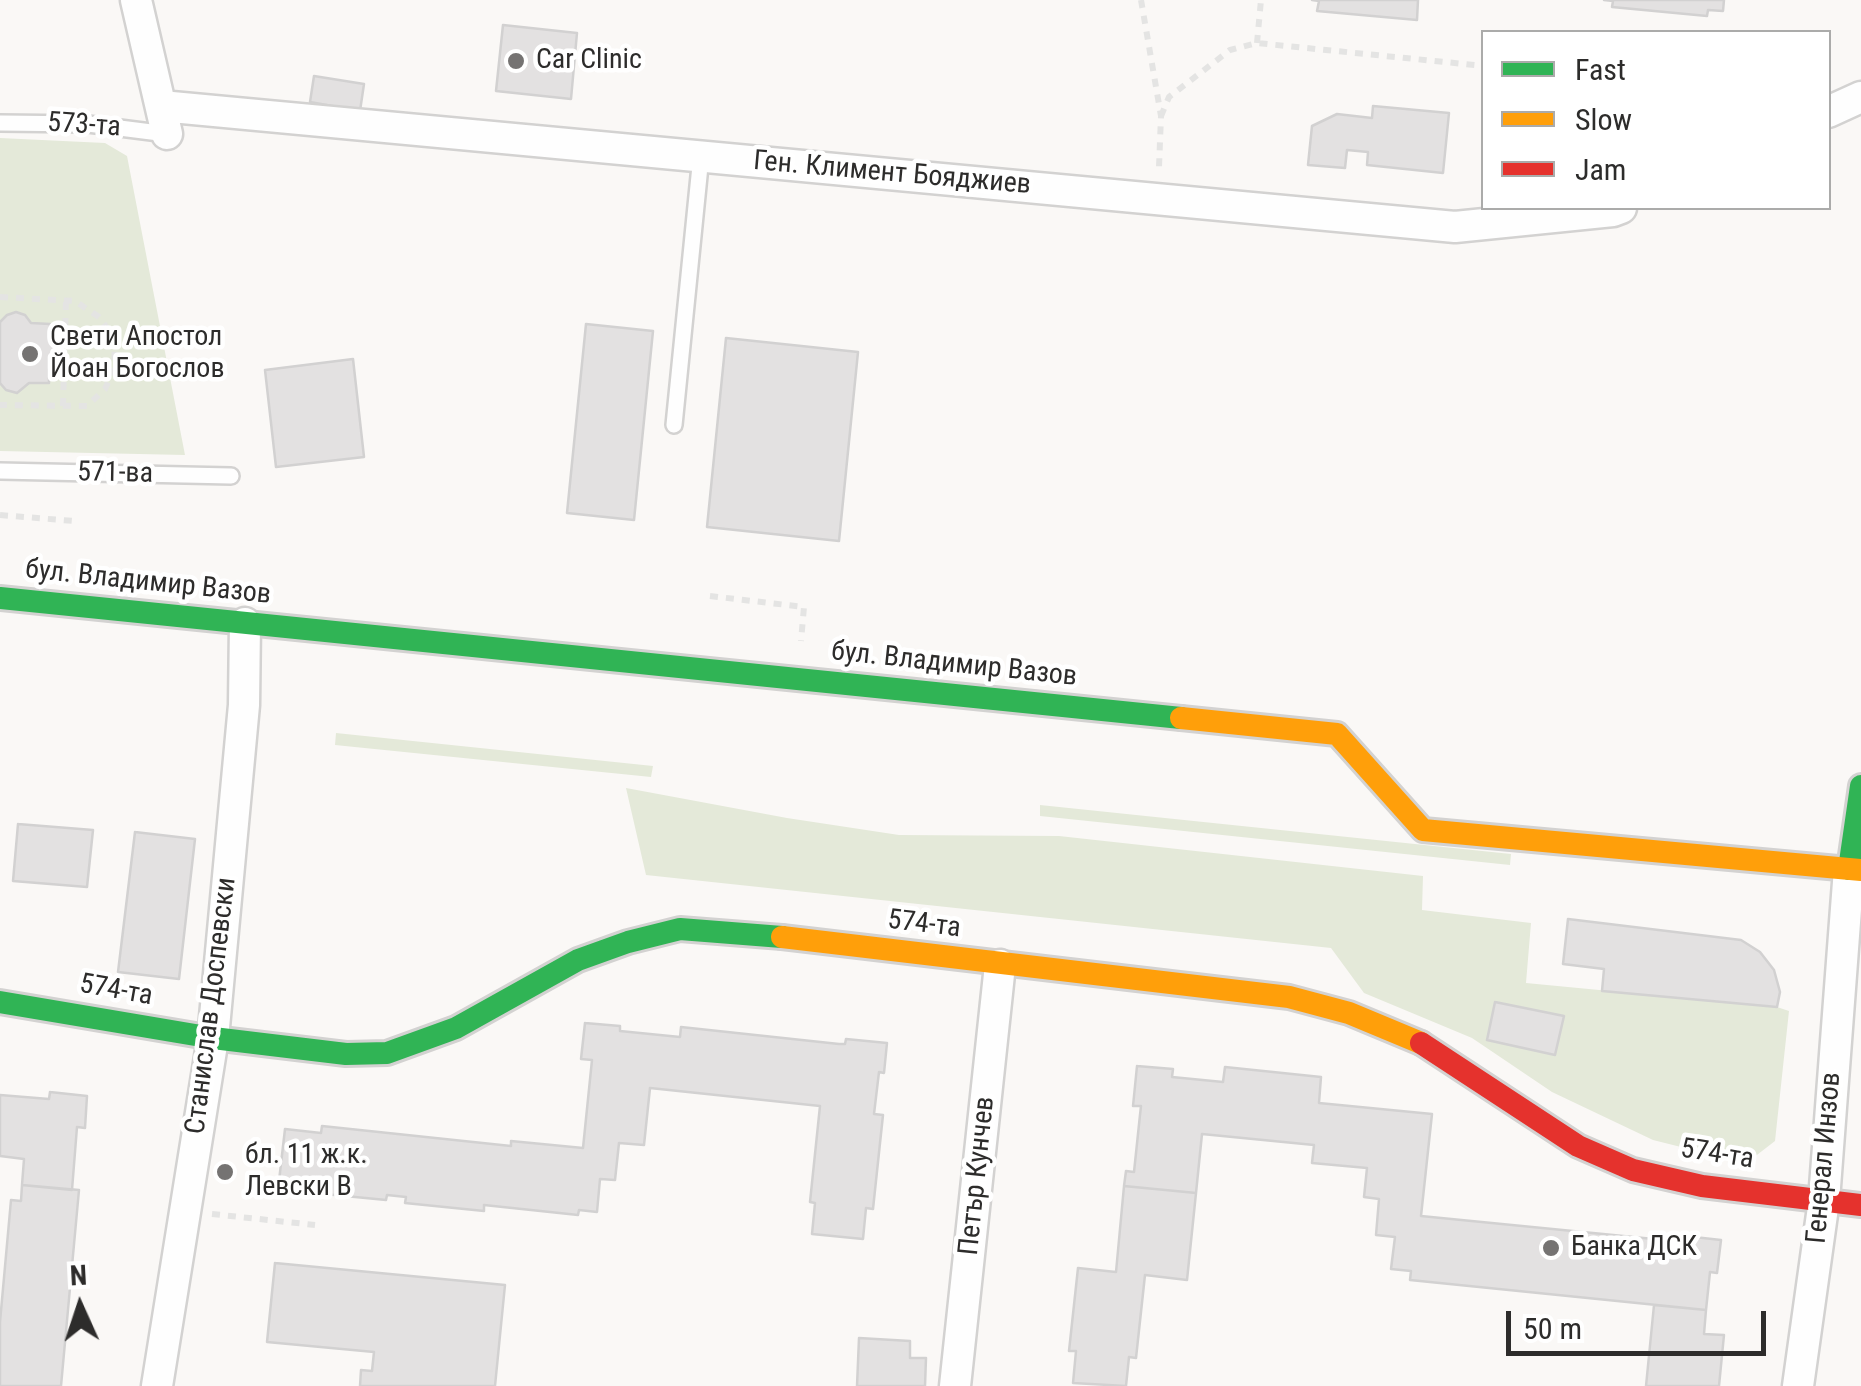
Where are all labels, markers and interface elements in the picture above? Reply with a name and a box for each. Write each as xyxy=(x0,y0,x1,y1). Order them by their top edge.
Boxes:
legend xyxy=(1481,30,1831,210)
place label: Car Clinic xyxy=(536,44,642,78)
marker: Car Clinic xyxy=(505,50,527,72)
text: Fast xyxy=(1575,52,1626,87)
text: Slow xyxy=(1575,102,1632,137)
street label: 573-та xyxy=(46,107,122,145)
street label: Ген. Климент Бояджиев xyxy=(752,145,1032,203)
text: Jam xyxy=(1575,152,1626,187)
place label: Свети Апостол Йоан Богослов xyxy=(50,321,224,387)
marker: Свети Апостол Йоан Богослов xyxy=(19,343,41,365)
street label: 571-ва xyxy=(77,457,153,491)
street label: бул. Владимир Вазов xyxy=(23,553,273,613)
street label: бул. Владимир Вазов xyxy=(829,635,1079,695)
street label: Станислав Доспевски xyxy=(180,876,244,1136)
street label: 574-та xyxy=(885,904,963,946)
street label: 574-та xyxy=(77,968,155,1014)
street label: Генерал Инзов xyxy=(1801,1071,1849,1245)
street label: Петър Кунчев xyxy=(953,1095,1003,1257)
street label: 574-та xyxy=(1678,1133,1756,1177)
place label: бл. 11 ж.к. Левски В xyxy=(245,1139,368,1205)
marker: бл. 11 ж.к. Левски В xyxy=(214,1161,236,1183)
place label: Банка ДСК xyxy=(1571,1231,1697,1265)
marker: Банка ДСК xyxy=(1540,1237,1562,1259)
north arrow xyxy=(30,1256,130,1356)
text: N xyxy=(69,1259,88,1292)
scale bar xyxy=(1511,1291,1771,1353)
text: 50 m xyxy=(1523,1311,1582,1346)

